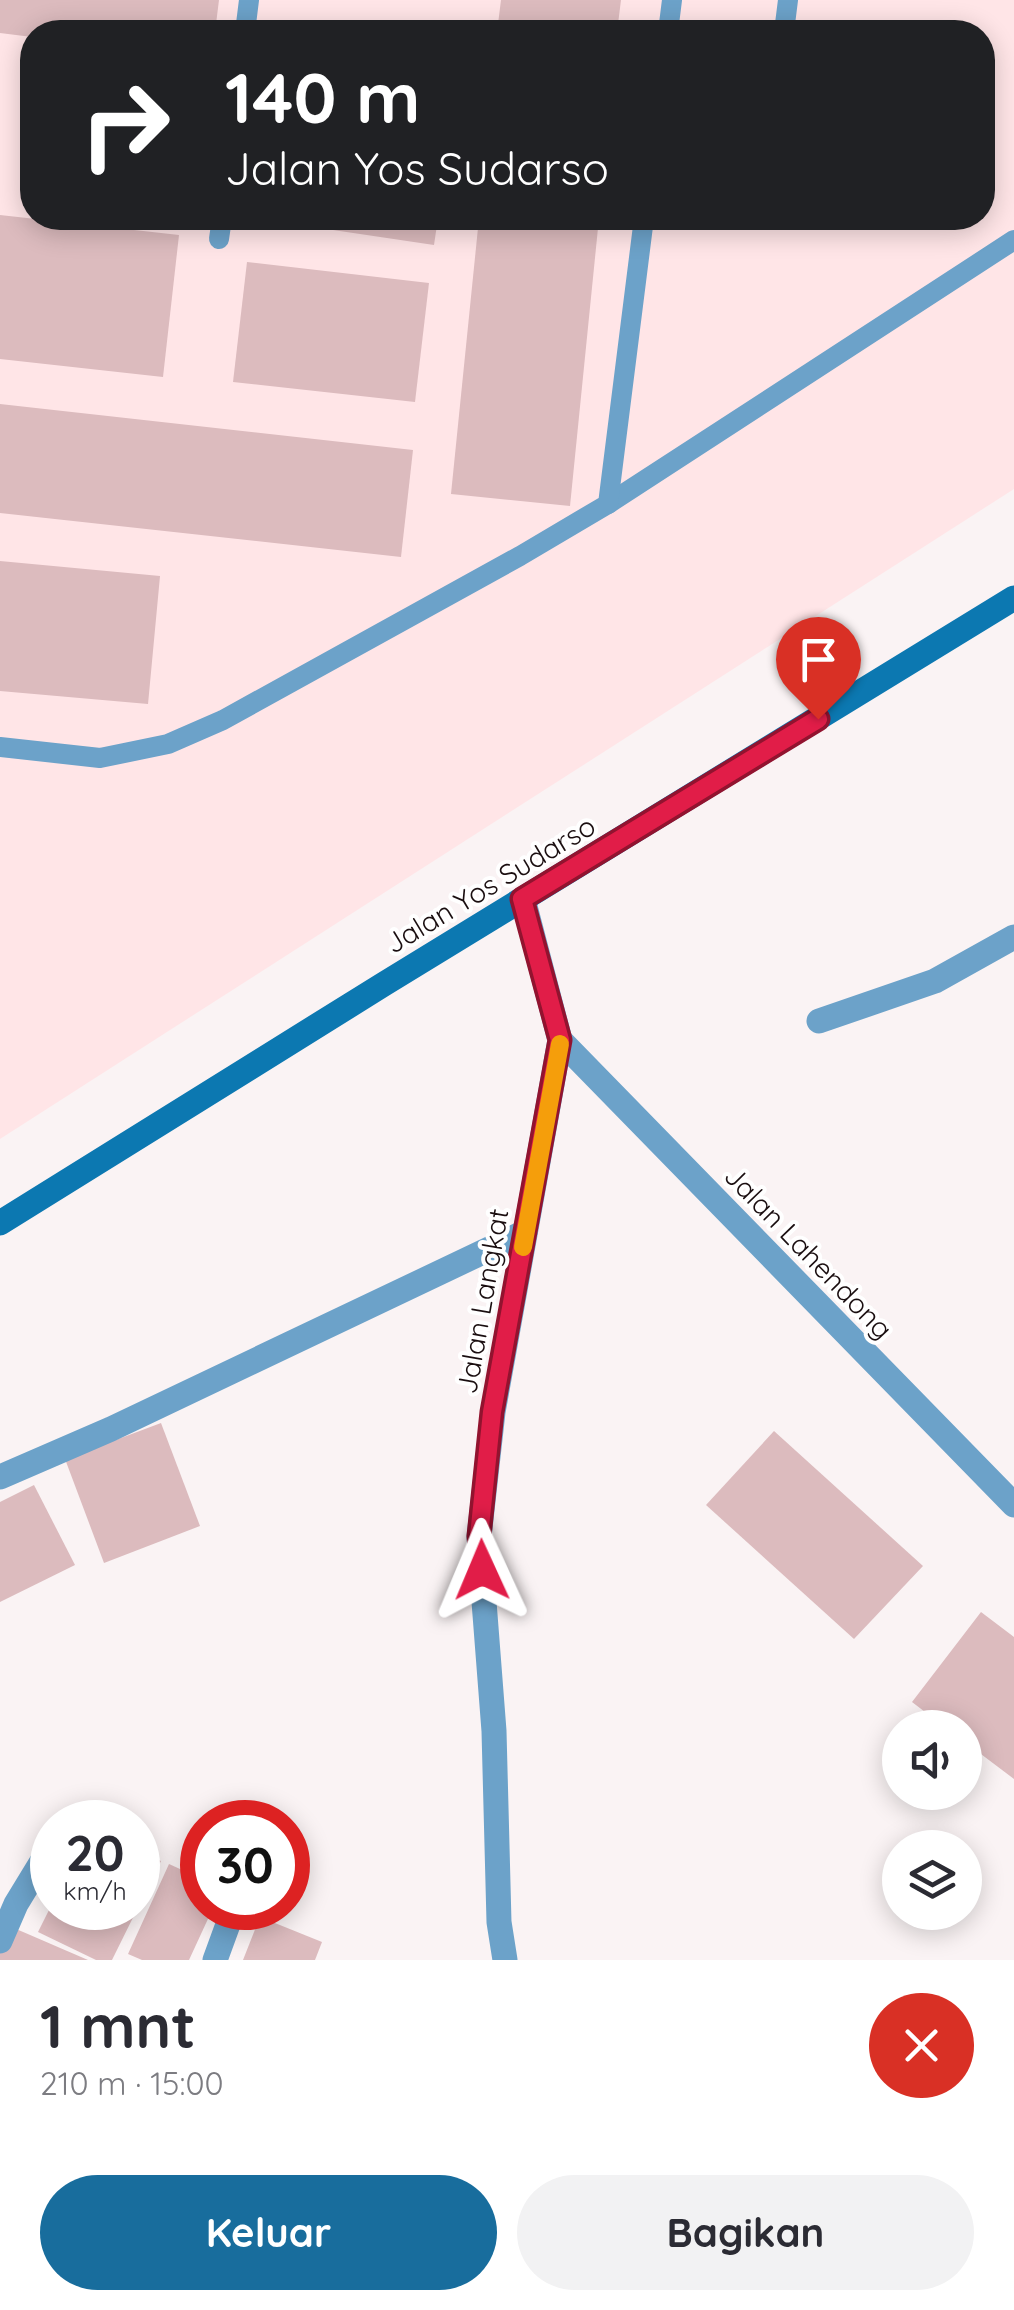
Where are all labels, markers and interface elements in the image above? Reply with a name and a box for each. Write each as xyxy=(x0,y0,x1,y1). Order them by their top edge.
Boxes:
text: 140 m xyxy=(225,53,421,141)
icon: right xyxy=(60,60,190,190)
text: Jalan Yos Sudarso xyxy=(225,140,609,196)
pin xyxy=(776,617,861,720)
icon: arrive xyxy=(791,632,846,687)
street label: Jalan Yos Sudarso xyxy=(379,807,601,961)
street label: Jalan Lahendong xyxy=(717,1158,901,1346)
street label: Jalan Langkat xyxy=(449,1206,515,1396)
position arrow xyxy=(430,1518,534,1622)
map controls xyxy=(882,1710,982,1930)
button: sound xyxy=(882,1710,982,1810)
speed limit sign: 30 xyxy=(180,1800,310,1930)
text: 20 xyxy=(65,1821,125,1884)
button: layers xyxy=(882,1830,982,1930)
text: km/h xyxy=(63,1875,127,1906)
text: 1 mnt xyxy=(40,1988,196,2063)
button: close xyxy=(869,1993,974,2098)
text: 210 m · 15:00 xyxy=(40,2063,224,2103)
button: Keluar xyxy=(40,2175,497,2290)
button: Bagikan xyxy=(517,2175,974,2290)

